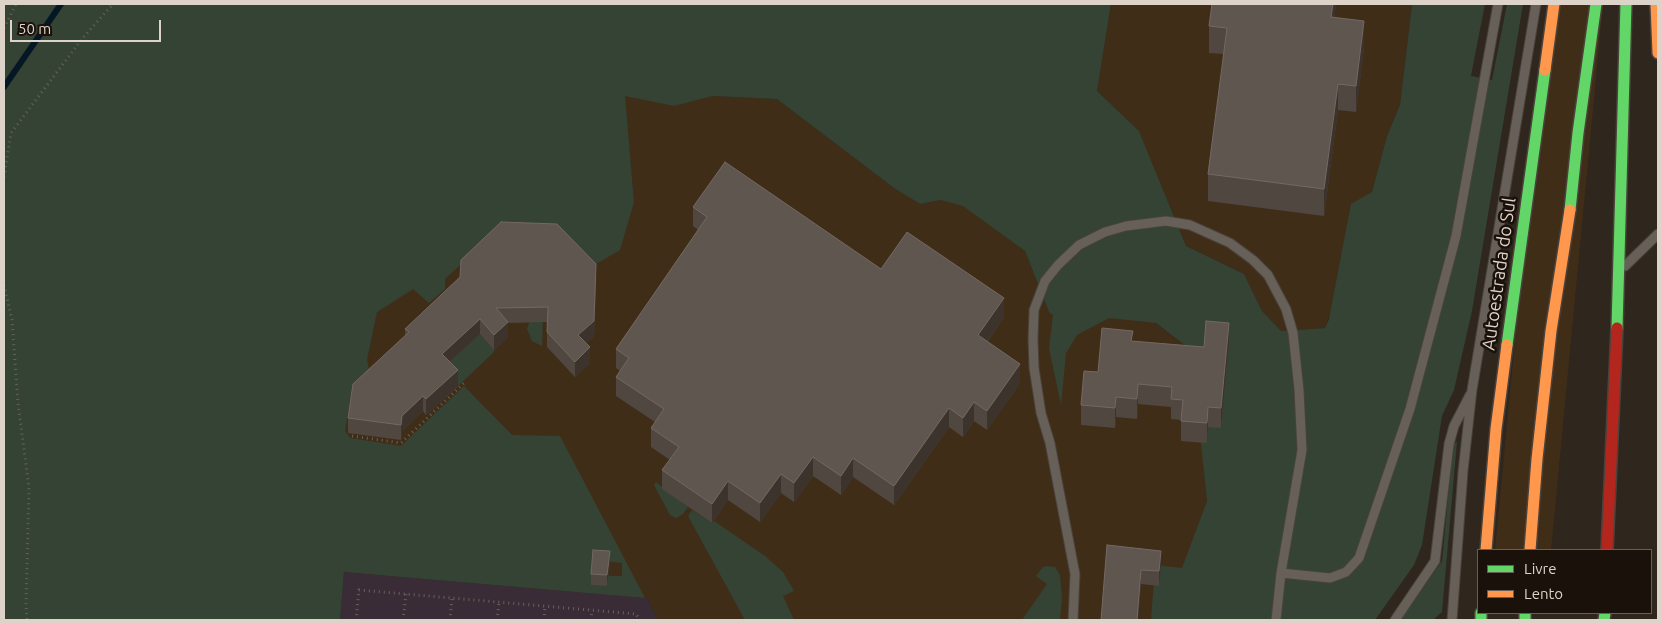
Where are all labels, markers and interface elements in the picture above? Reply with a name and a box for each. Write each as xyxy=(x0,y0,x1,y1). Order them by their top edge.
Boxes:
scale bar xyxy=(12,10,164,42)
text: 50 m xyxy=(18,20,51,37)
street label: Autoestrada do Sul xyxy=(1478,196,1520,352)
legend xyxy=(1477,549,1652,614)
text: Livre xyxy=(1524,560,1557,577)
text: Lento xyxy=(1524,585,1563,602)

